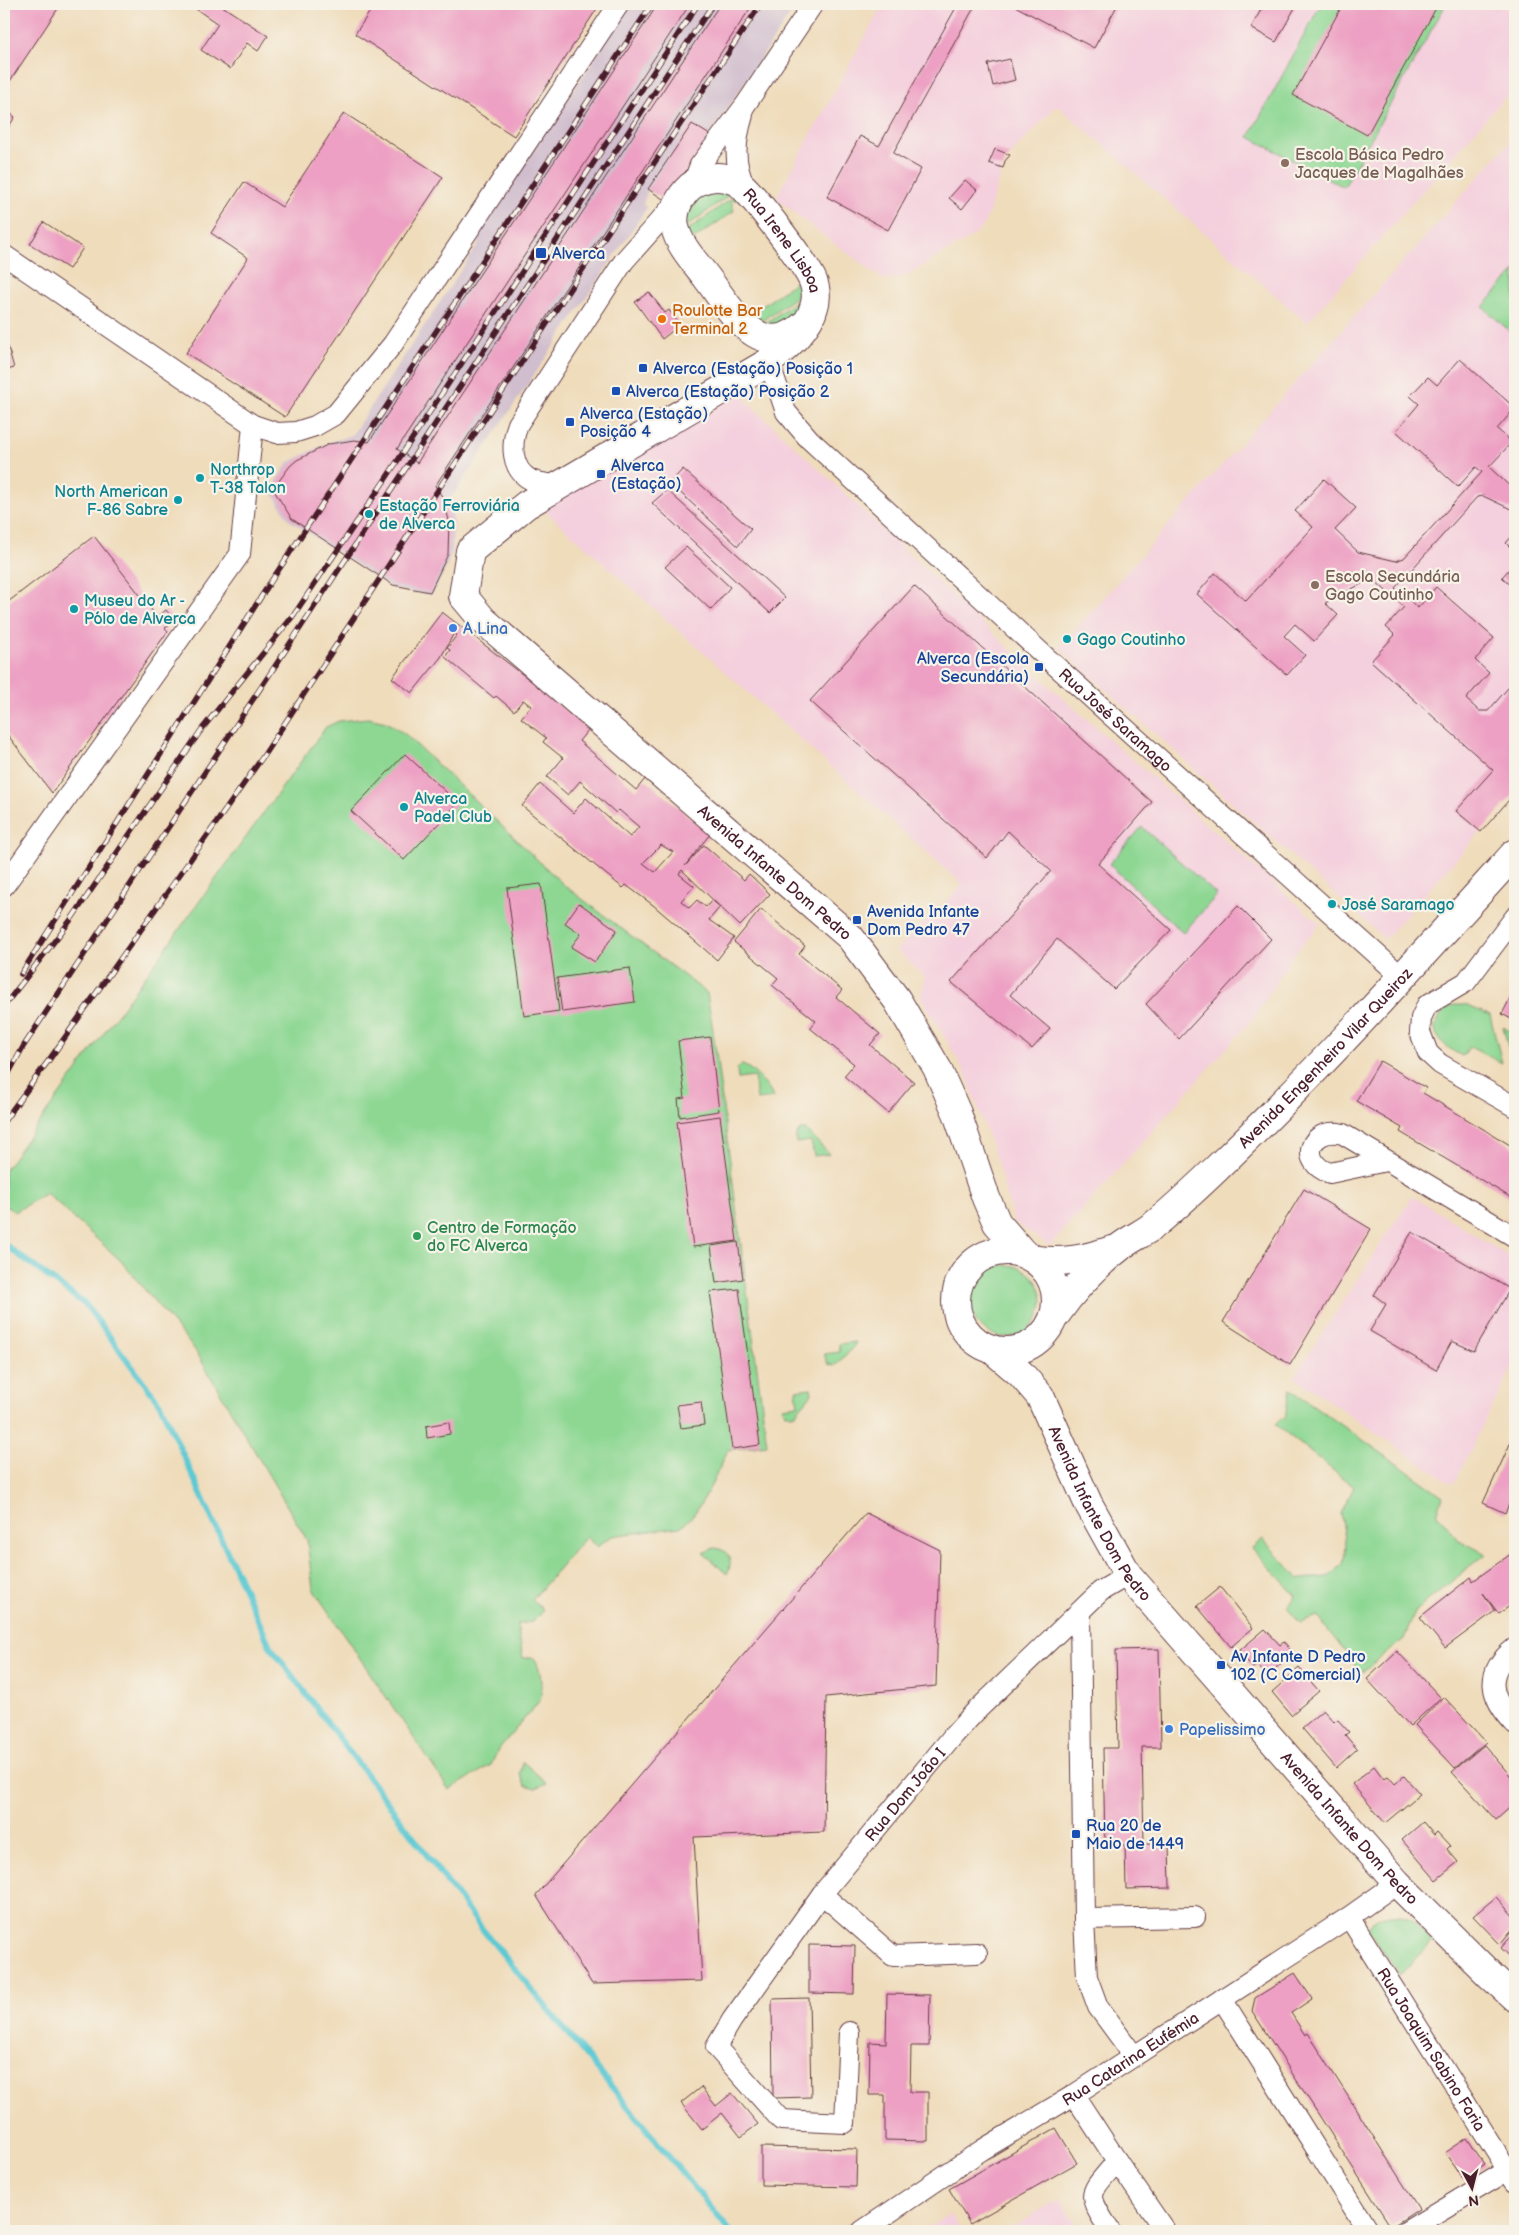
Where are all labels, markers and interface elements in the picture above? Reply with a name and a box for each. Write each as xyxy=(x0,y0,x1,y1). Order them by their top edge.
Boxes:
place label: Escola Básica Pedro Jacques de Magalhães xyxy=(1295,146,1464,183)
marker: Escola Básica Pedro Jacques de Magalhães xyxy=(1279,157,1291,169)
street label: Rua Irene Lisboa xyxy=(738,185,824,295)
place label: Alverca xyxy=(552,245,605,264)
marker: Alverca xyxy=(534,246,548,260)
place label: Roulotte Bar Terminal 2 xyxy=(672,302,763,339)
marker: Roulotte Bar Terminal 2 xyxy=(656,313,668,325)
place label: Alverca (Estação) Posição 1 xyxy=(653,360,853,379)
marker: Alverca (Estação) Posição 1 xyxy=(637,362,649,374)
place label: Alverca (Estação) Posição 2 xyxy=(626,383,830,402)
marker: Alverca (Estação) Posição 2 xyxy=(610,385,622,397)
place label: Alverca (Estação) Posição 4 xyxy=(580,405,708,442)
marker: Alverca (Estação) Posição 4 xyxy=(564,416,576,428)
place label: Alverca (Estação) xyxy=(611,457,681,494)
place label: Northrop T-38 Talon xyxy=(210,461,286,498)
marker: Alverca (Estação) xyxy=(595,468,607,480)
marker: Northrop T-38 Talon xyxy=(194,472,206,484)
place label: North American F-86 Sabre xyxy=(54,483,169,520)
marker: North American F-86 Sabre xyxy=(172,494,184,506)
place label: Estação Ferroviária de Alverca xyxy=(379,497,520,534)
marker: Estação Ferroviária de Alverca xyxy=(363,508,375,520)
place label: Escola Secundária Gago Coutinho xyxy=(1325,568,1460,605)
marker: Escola Secundária Gago Coutinho xyxy=(1309,579,1321,591)
place label: Museu do Ar - Pólo de Alverca xyxy=(84,592,196,629)
marker: Museu do Ar - Pólo de Alverca xyxy=(68,603,80,615)
place label: A Lina xyxy=(463,620,508,639)
marker: A Lina xyxy=(447,622,459,634)
place label: Gago Coutinho xyxy=(1077,631,1186,650)
marker: Gago Coutinho xyxy=(1061,633,1073,645)
place label: Alverca (Escola Secundária) xyxy=(917,650,1029,687)
marker: Alverca (Escola Secundária) xyxy=(1033,661,1045,673)
street label: Rua José Saramago xyxy=(1054,665,1175,776)
place label: Alverca Padel Club xyxy=(414,790,492,827)
marker: Alverca Padel Club xyxy=(398,801,410,813)
street label: Avenida Infante Dom Pedro xyxy=(693,802,855,945)
place label: José Saramago xyxy=(1342,896,1455,915)
marker: José Saramago xyxy=(1326,898,1338,910)
place label: Avenida Infante Dom Pedro 47 xyxy=(867,903,980,940)
marker: Avenida Infante Dom Pedro 47 xyxy=(851,914,863,926)
street label: Avenida Engenheiro Vilar Queiroz xyxy=(1235,964,1417,1153)
place label: Centro de Formação do FC Alverca xyxy=(427,1219,577,1256)
marker: Centro de Formação do FC Alverca xyxy=(411,1230,423,1242)
street label: Avenida Infante Dom Pedro xyxy=(1044,1423,1154,1606)
place label: Av Infante D Pedro 102 (C Comercial) xyxy=(1231,1648,1366,1685)
marker: Av Infante D Pedro 102 (C Comercial) xyxy=(1215,1659,1227,1671)
place label: Papelissimo xyxy=(1179,1721,1265,1740)
marker: Papelissimo xyxy=(1163,1723,1175,1735)
street label: Rua Dom João I xyxy=(862,1744,950,1846)
street label: Avenida Infante Dom Pedro xyxy=(1276,1749,1421,1909)
place label: Rua 20 de Maio de 1449 xyxy=(1086,1817,1184,1854)
marker: Rua 20 de Maio de 1449 xyxy=(1070,1828,1082,1840)
street label: Rua Joaquim Sabino Faria xyxy=(1372,1965,1489,2135)
street label: Rua Catarina Eufémia xyxy=(1059,2009,1203,2111)
north arrow xyxy=(1446,2162,1496,2212)
text: N xyxy=(1467,2191,1480,2209)

